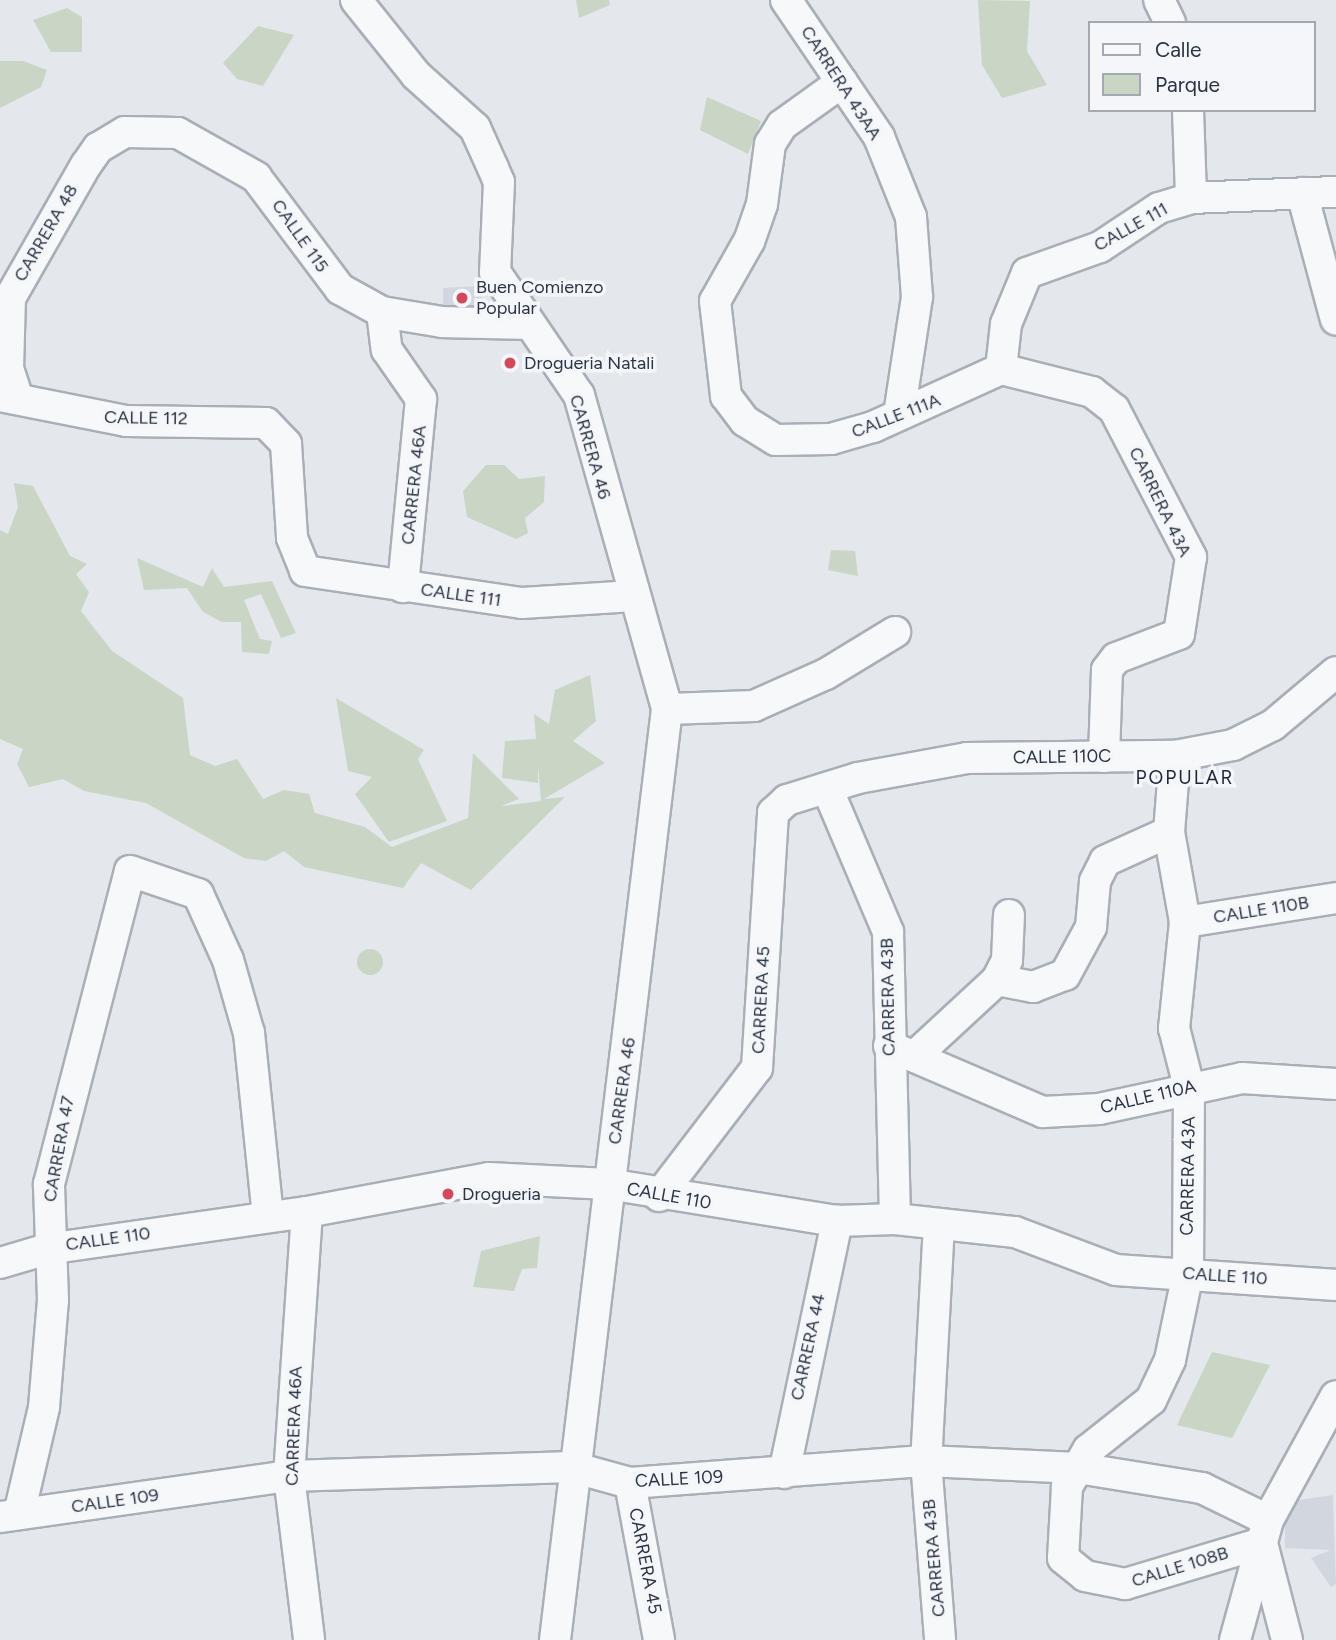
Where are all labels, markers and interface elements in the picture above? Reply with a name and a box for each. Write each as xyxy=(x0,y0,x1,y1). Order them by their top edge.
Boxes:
legend xyxy=(1088,21,1315,112)
street label: CARRERA 43AA xyxy=(796,22,886,144)
text: Calle xyxy=(1155,37,1202,62)
text: Parque xyxy=(1155,72,1220,97)
street label: CARRERA 48 xyxy=(10,181,82,285)
street label: CALLE 115 xyxy=(267,195,333,277)
street label: CALLE 111 xyxy=(1090,198,1172,256)
place label: Buen Comienzo Popular xyxy=(476,277,603,320)
marker: Buen Comienzo Popular xyxy=(454,290,470,306)
place label: Drogueria Natali xyxy=(524,352,654,374)
marker: Drogueria Natali xyxy=(502,355,518,371)
street label: CALLE 111A xyxy=(848,389,944,443)
street label: CARRERA 46 xyxy=(565,392,615,502)
street label: CALLE 112 xyxy=(104,406,188,430)
street label: CARRERA 46A xyxy=(397,424,431,546)
street label: CARRERA 43A xyxy=(1124,444,1196,560)
street label: CALLE 111 xyxy=(419,579,503,611)
street label: CALLE 110C xyxy=(1013,745,1111,769)
district label: POPULAR xyxy=(1136,767,1234,789)
street label: CALLE 110B xyxy=(1212,892,1310,928)
street label: CARRERA 43B xyxy=(876,938,900,1056)
street label: CARRERA 45 xyxy=(747,946,775,1054)
street label: CARRERA 46 xyxy=(604,1036,640,1146)
street label: CALLE 110A xyxy=(1098,1076,1198,1118)
street label: CARRERA 47 xyxy=(39,1094,79,1204)
street label: CARRERA 43A xyxy=(1176,1116,1200,1236)
street label: CALLE 110 xyxy=(625,1178,713,1214)
place label: Drogueria xyxy=(462,1183,541,1205)
marker: Drogueria xyxy=(440,1186,456,1202)
street label: CALLE 110 xyxy=(64,1222,152,1256)
street label: CALLE 110 xyxy=(1182,1262,1268,1290)
street label: CARRERA 44 xyxy=(786,1292,830,1402)
street label: CARRERA 46A xyxy=(281,1366,307,1486)
street label: CALLE 109 xyxy=(634,1466,724,1492)
street label: CALLE 109 xyxy=(70,1484,160,1518)
street label: CARRERA 43B xyxy=(918,1498,950,1618)
street label: CARRERA 45 xyxy=(624,1506,666,1616)
street label: CALLE 108B xyxy=(1129,1542,1231,1592)

